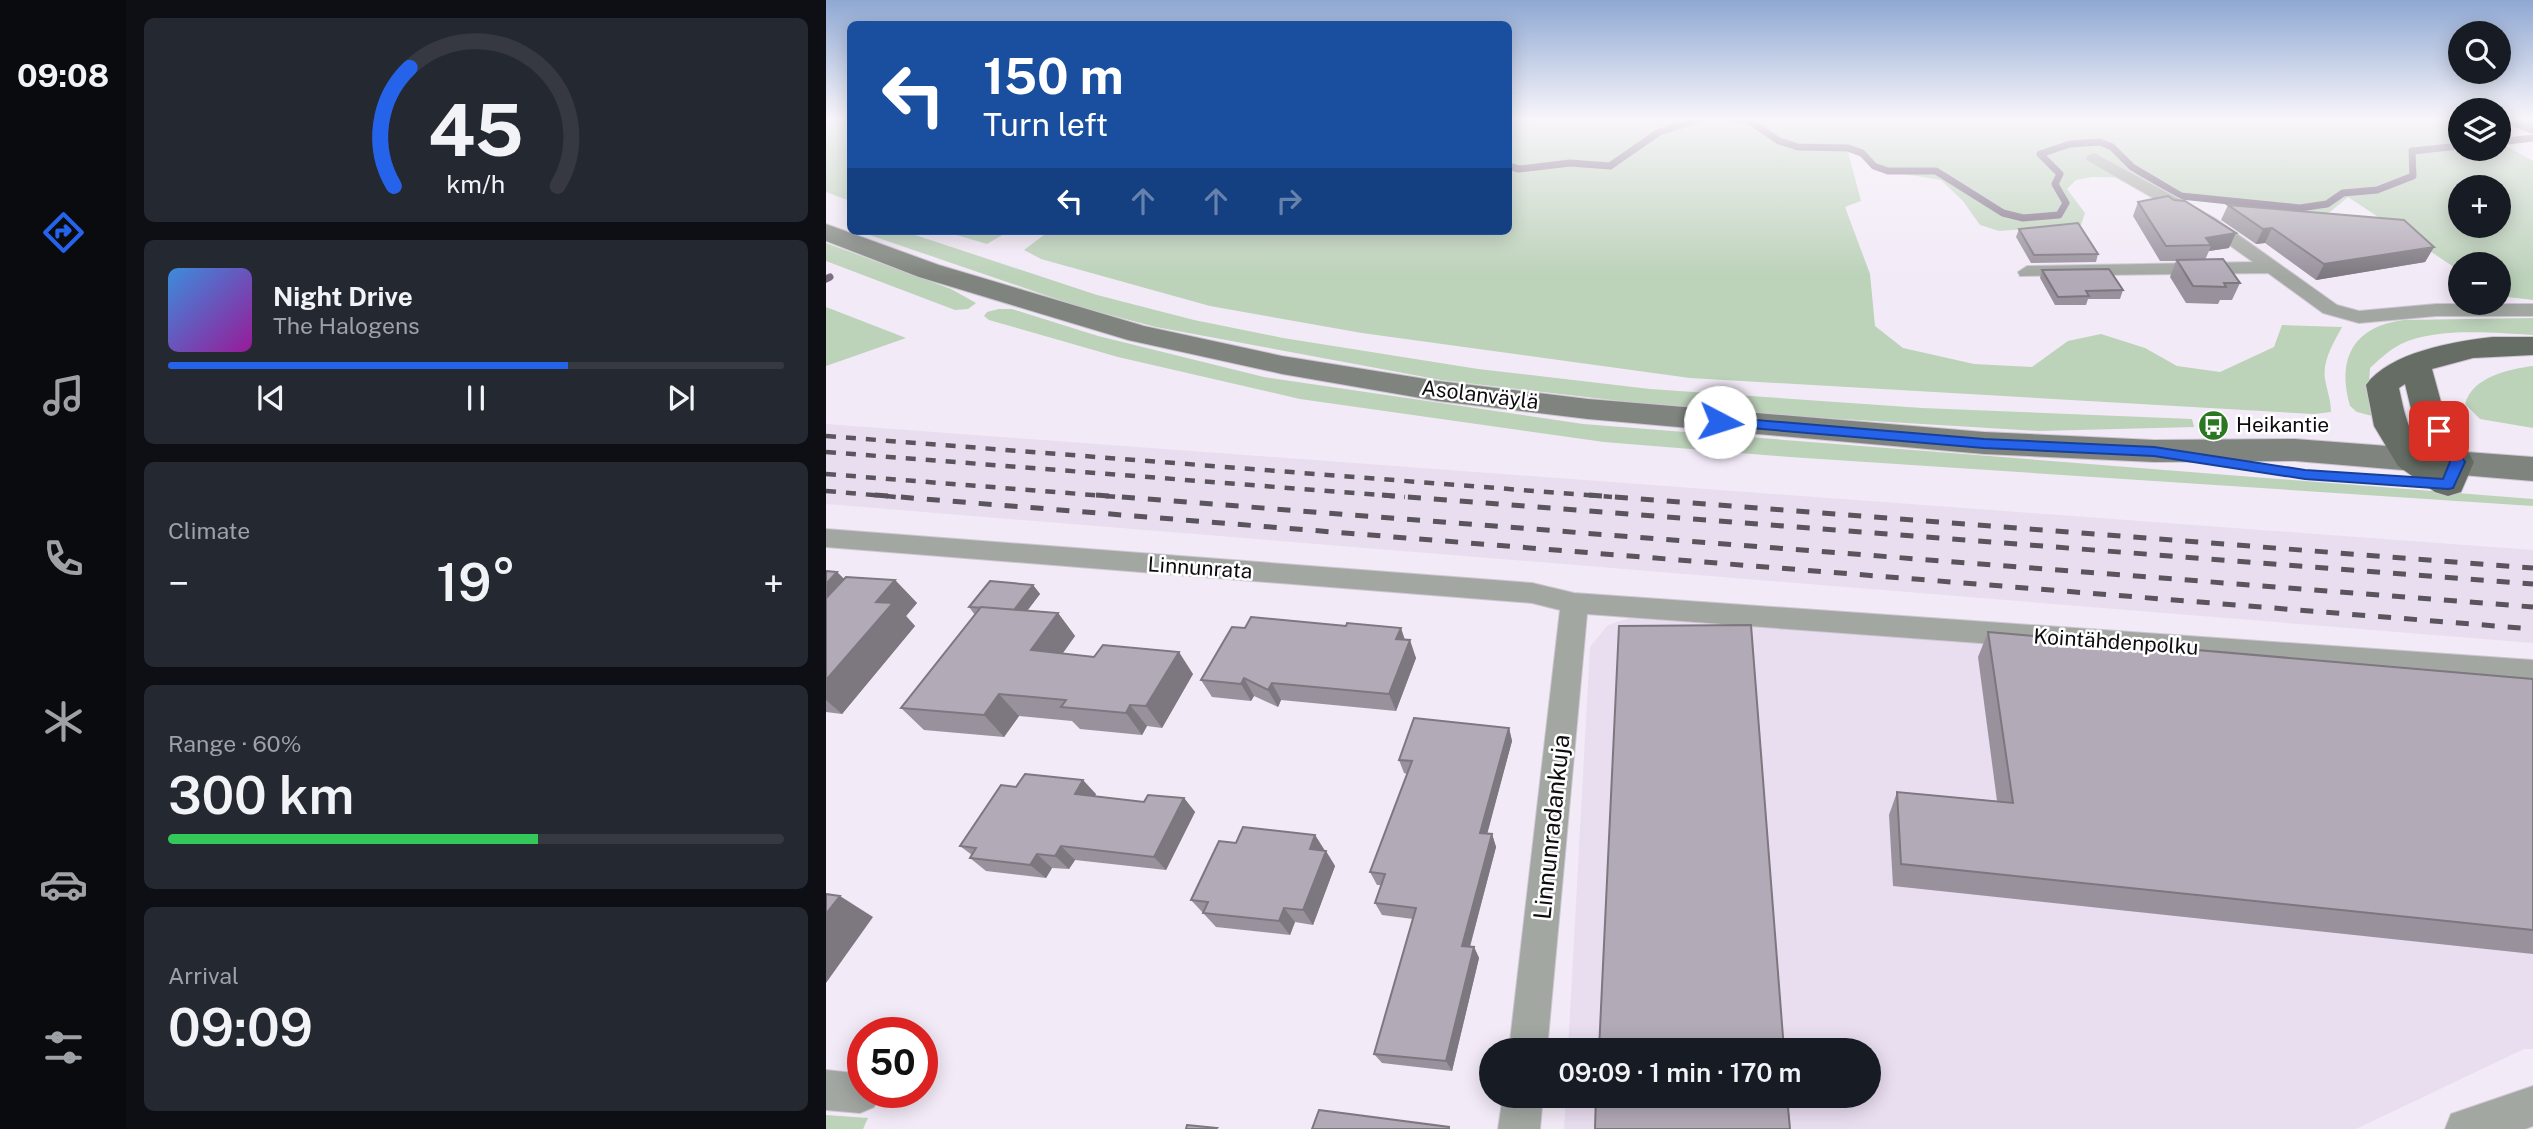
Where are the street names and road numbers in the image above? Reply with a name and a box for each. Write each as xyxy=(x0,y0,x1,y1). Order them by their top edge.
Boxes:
street label: Asolanväylä xyxy=(1420,375,1540,414)
street label: Linnunrata xyxy=(1147,551,1253,584)
street label: Kointähdenpolku xyxy=(2033,623,2199,660)
street label: Linnunradankuja xyxy=(1527,733,1575,921)

